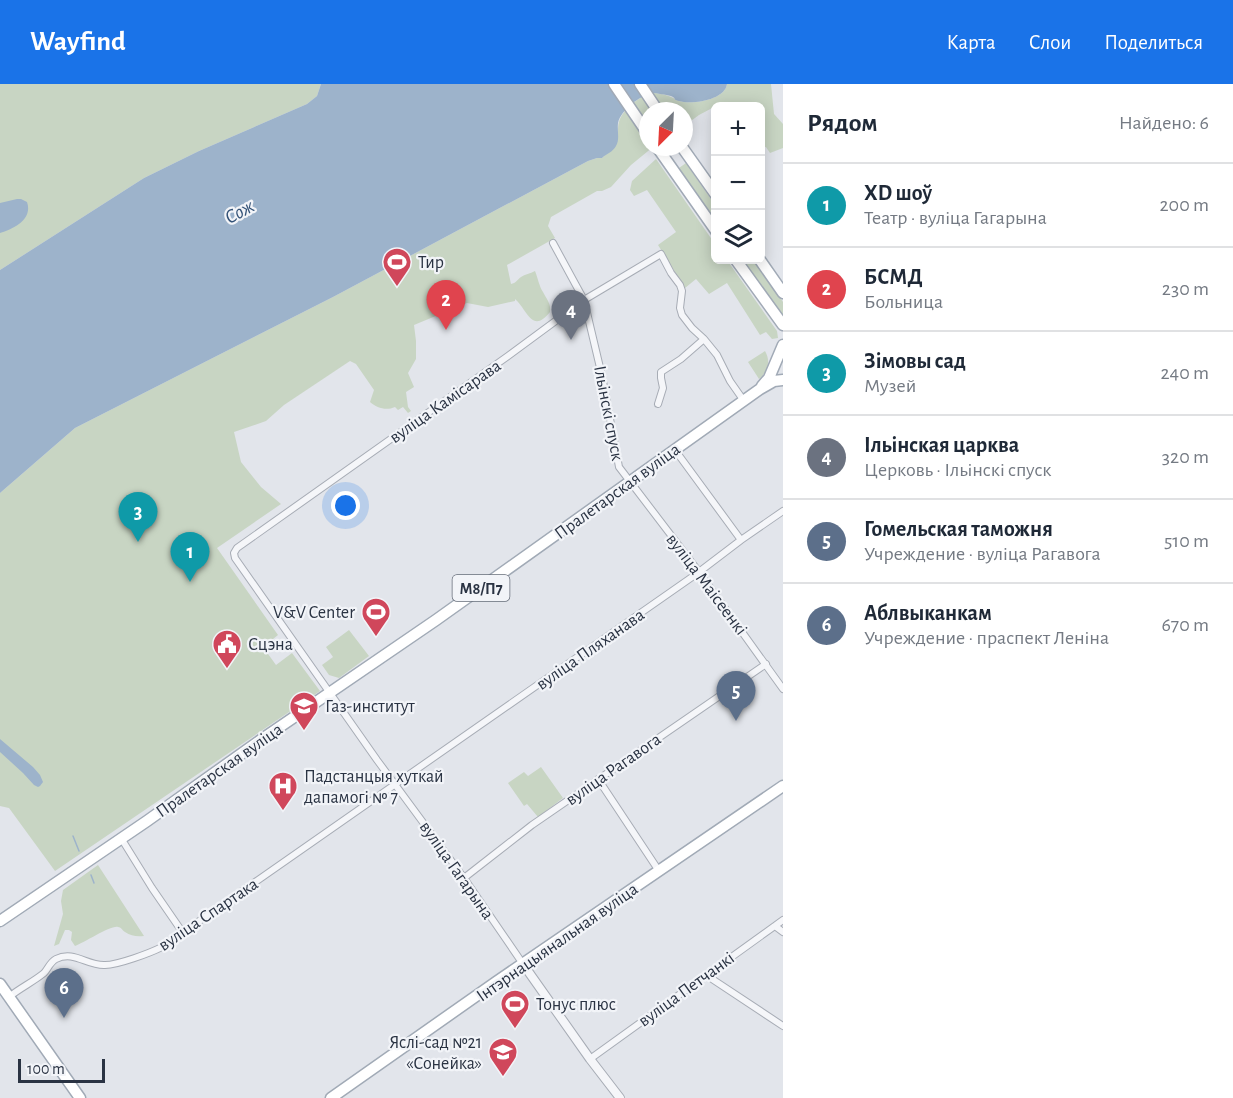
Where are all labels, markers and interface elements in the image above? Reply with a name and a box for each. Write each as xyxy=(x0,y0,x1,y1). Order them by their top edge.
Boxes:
text: Wayfind xyxy=(30,28,126,56)
text: Карта xyxy=(946,32,996,53)
text: Слои xyxy=(1029,32,1071,53)
text: Поделиться xyxy=(1104,32,1203,53)
north arrow xyxy=(639,102,693,156)
map controls xyxy=(711,102,765,264)
button: + xyxy=(711,102,765,156)
text: Рядом xyxy=(807,110,878,136)
text: Найдено: 6 xyxy=(1119,113,1209,133)
button: − xyxy=(711,156,765,210)
text: XD шоў xyxy=(864,182,932,204)
water label: Сож xyxy=(221,195,258,228)
text: 1 xyxy=(823,195,830,215)
text: 200 m xyxy=(1159,195,1209,215)
text: Театр · вуліца Гагарына xyxy=(864,208,1047,228)
button: layers xyxy=(711,210,765,264)
sports icon: Тир xyxy=(381,246,413,288)
place label: Тир xyxy=(418,254,444,272)
text: БСМД xyxy=(864,266,923,288)
text: 2 xyxy=(822,279,831,299)
text: 230 m xyxy=(1162,279,1209,299)
pin: 2 xyxy=(426,280,466,330)
pin: 4 xyxy=(552,290,590,340)
text: Больница xyxy=(864,292,943,312)
text: Зімовы сад xyxy=(864,350,966,372)
street label: вуліца Камісарава xyxy=(386,357,505,447)
text: 3 xyxy=(822,363,831,383)
text: 240 m xyxy=(1160,363,1209,383)
street label: Ільінскі спуск xyxy=(590,364,626,463)
text: Музей xyxy=(864,376,916,396)
text: Ільінская царква xyxy=(864,434,1019,456)
street label: Пралетарская вуліца xyxy=(552,440,684,543)
text: 4 xyxy=(821,447,832,467)
text: 320 m xyxy=(1162,447,1209,467)
text: Церковь · Ільінскі спуск xyxy=(864,460,1051,480)
your location xyxy=(331,491,360,520)
pin: 3 xyxy=(118,492,158,542)
text: Гомельская таможня xyxy=(864,518,1053,540)
street label: вуліца Маісеенкі xyxy=(662,531,750,639)
text: 5 xyxy=(822,531,831,551)
text: 510 m xyxy=(1164,531,1209,551)
pin: 1 xyxy=(170,532,210,582)
text: Учреждение · вуліца Рагавога xyxy=(864,544,1101,564)
road number: М8/П7 xyxy=(452,575,510,601)
sports icon: V&V Center xyxy=(360,596,392,638)
text: Аблвыканкам xyxy=(864,602,992,624)
place label: V&V Center xyxy=(273,604,355,622)
street label: вуліца Пляханава xyxy=(533,606,648,694)
text: 6 xyxy=(822,615,831,635)
text: 670 m xyxy=(1161,615,1209,635)
public building icon: Сцэна xyxy=(211,628,243,670)
text: Учреждение · праспект Леніна xyxy=(864,628,1109,648)
place label: Сцэна xyxy=(248,636,293,654)
pin: 5 xyxy=(716,672,756,721)
school or university icon: Газ-институт xyxy=(288,690,320,732)
place label: Газ-институт xyxy=(325,698,415,716)
street label: Пралетарская вуліца xyxy=(153,720,286,821)
street label: вуліца Рагавога xyxy=(563,730,665,809)
place label: Падстанцыя хуткай дапамогі № 7 xyxy=(304,768,444,807)
hospital icon: Падстанцыя хуткай дапамогі № 7 xyxy=(267,770,299,812)
street label: вуліца Гагарына xyxy=(416,818,497,923)
street label: вуліца Спартака xyxy=(155,875,262,955)
street label: Інтэрнацыянальная вуліца xyxy=(473,880,642,1005)
street label: вуліца Петчанкі xyxy=(635,949,738,1031)
pin: 6 xyxy=(44,968,84,1018)
sports icon: Тонус плюс xyxy=(499,988,531,1030)
place label: Тонус плюс xyxy=(536,996,616,1014)
place label: Яслі-сад №21 «Сонейка» xyxy=(389,1034,482,1073)
school or university icon: Яслі-сад №21 «Сонейка» xyxy=(487,1036,519,1078)
scale bar xyxy=(18,1056,105,1084)
text: 100 m xyxy=(27,1061,65,1077)

